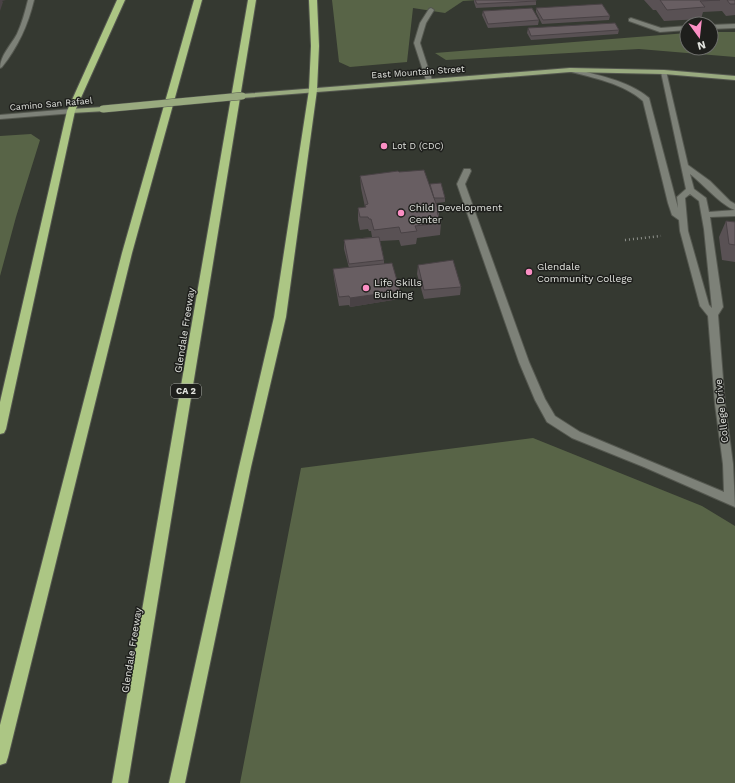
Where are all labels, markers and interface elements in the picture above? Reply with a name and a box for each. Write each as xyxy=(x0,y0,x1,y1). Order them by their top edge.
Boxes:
north arrow xyxy=(679,16,719,56)
text: N xyxy=(696,38,707,53)
street label: East Mountain Street xyxy=(371,64,465,80)
street label: Camino San Rafael xyxy=(9,95,93,113)
marker: Lot D (CDC) xyxy=(379,141,389,151)
place label: Lot D (CDC) xyxy=(392,141,444,151)
place label: Child Development Center xyxy=(409,202,503,225)
marker: Child Development Center xyxy=(396,208,406,218)
place label: Glendale Community College xyxy=(537,261,633,284)
marker: Glendale Community College xyxy=(524,267,534,277)
place label: Life Skills Building xyxy=(374,277,422,300)
marker: Life Skills Building xyxy=(361,283,371,293)
street label: Glendale Freeway xyxy=(172,286,197,374)
street label: College Drive xyxy=(713,378,730,443)
road number: CA 2 xyxy=(171,384,201,398)
street label: Glendale Freeway xyxy=(119,606,144,694)

